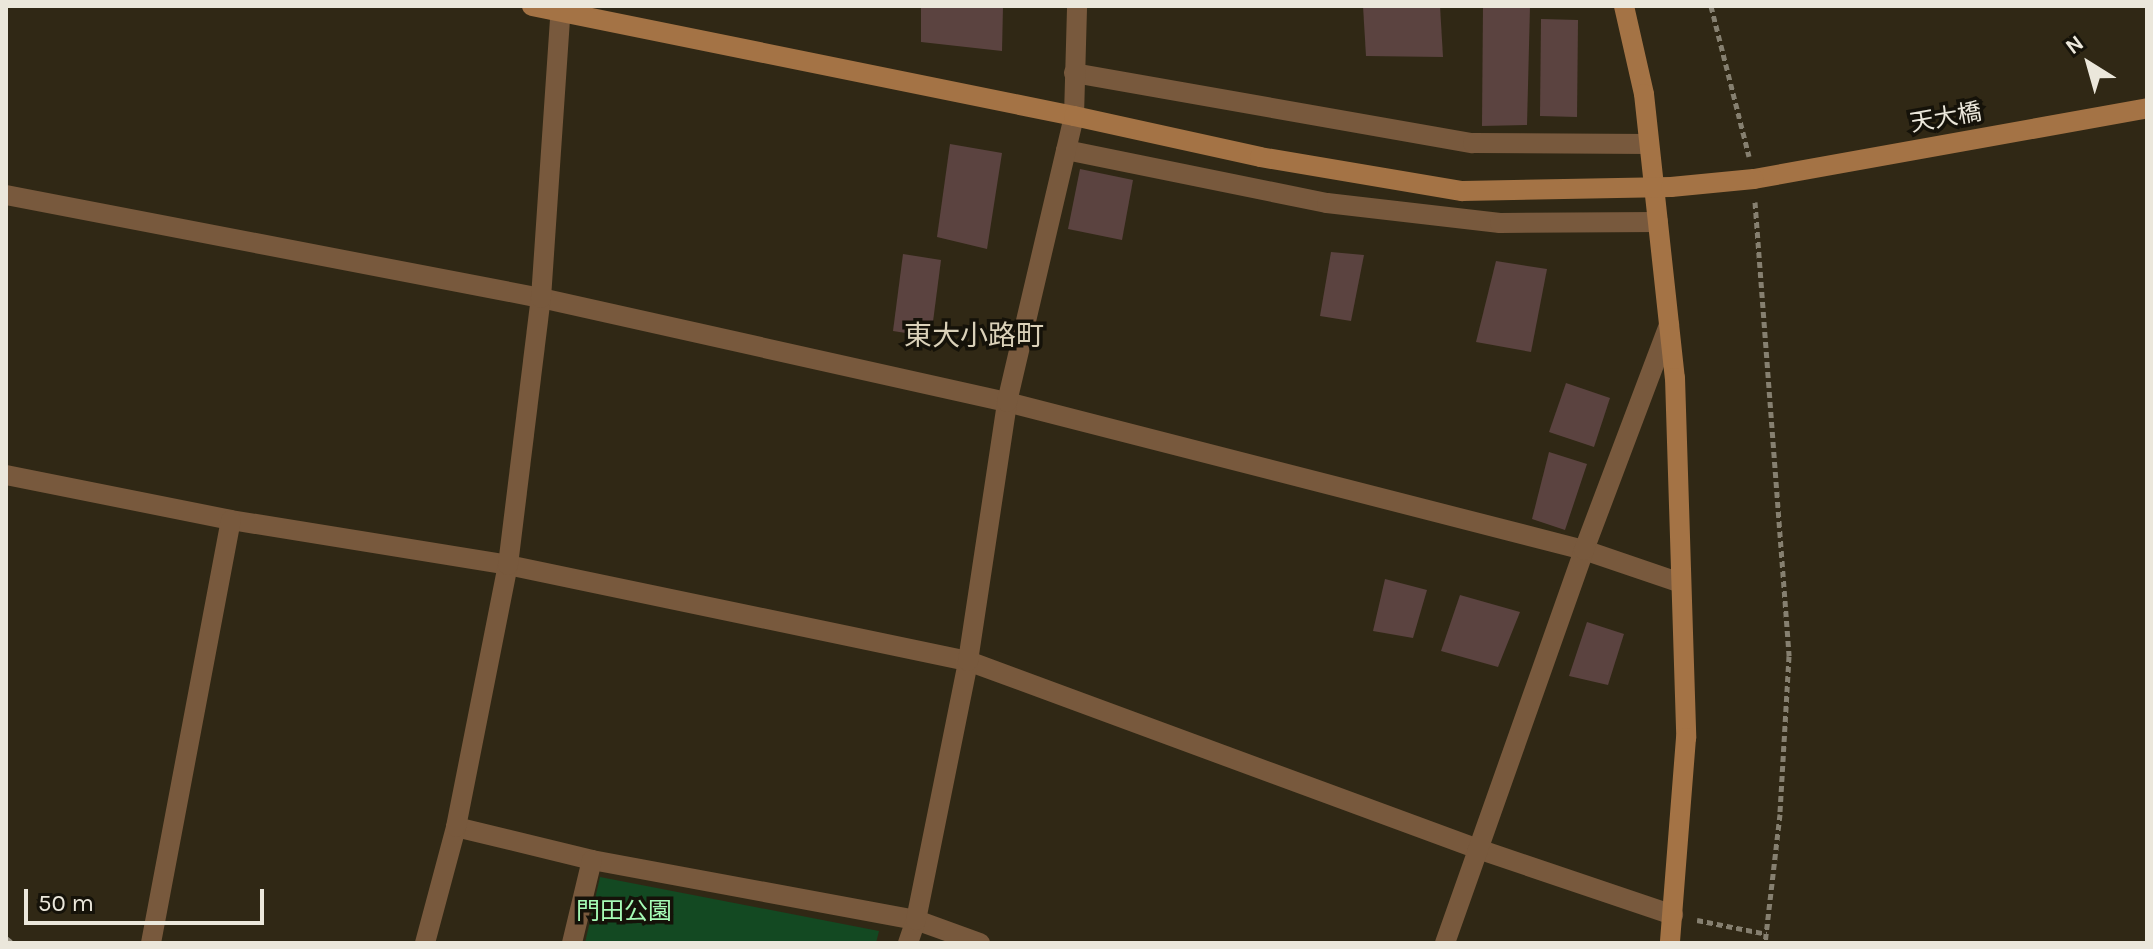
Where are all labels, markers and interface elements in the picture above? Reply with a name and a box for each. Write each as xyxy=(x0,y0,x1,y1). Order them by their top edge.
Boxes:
north arrow xyxy=(2049,24,2129,104)
text: N xyxy=(2060,30,2089,60)
street label: 天大橋 xyxy=(1908,98,1984,138)
district label: 東大小路町 xyxy=(904,319,1044,353)
scale bar xyxy=(28,873,268,923)
text: 50 m xyxy=(38,889,94,917)
park label: 門田公園 xyxy=(576,898,672,926)

